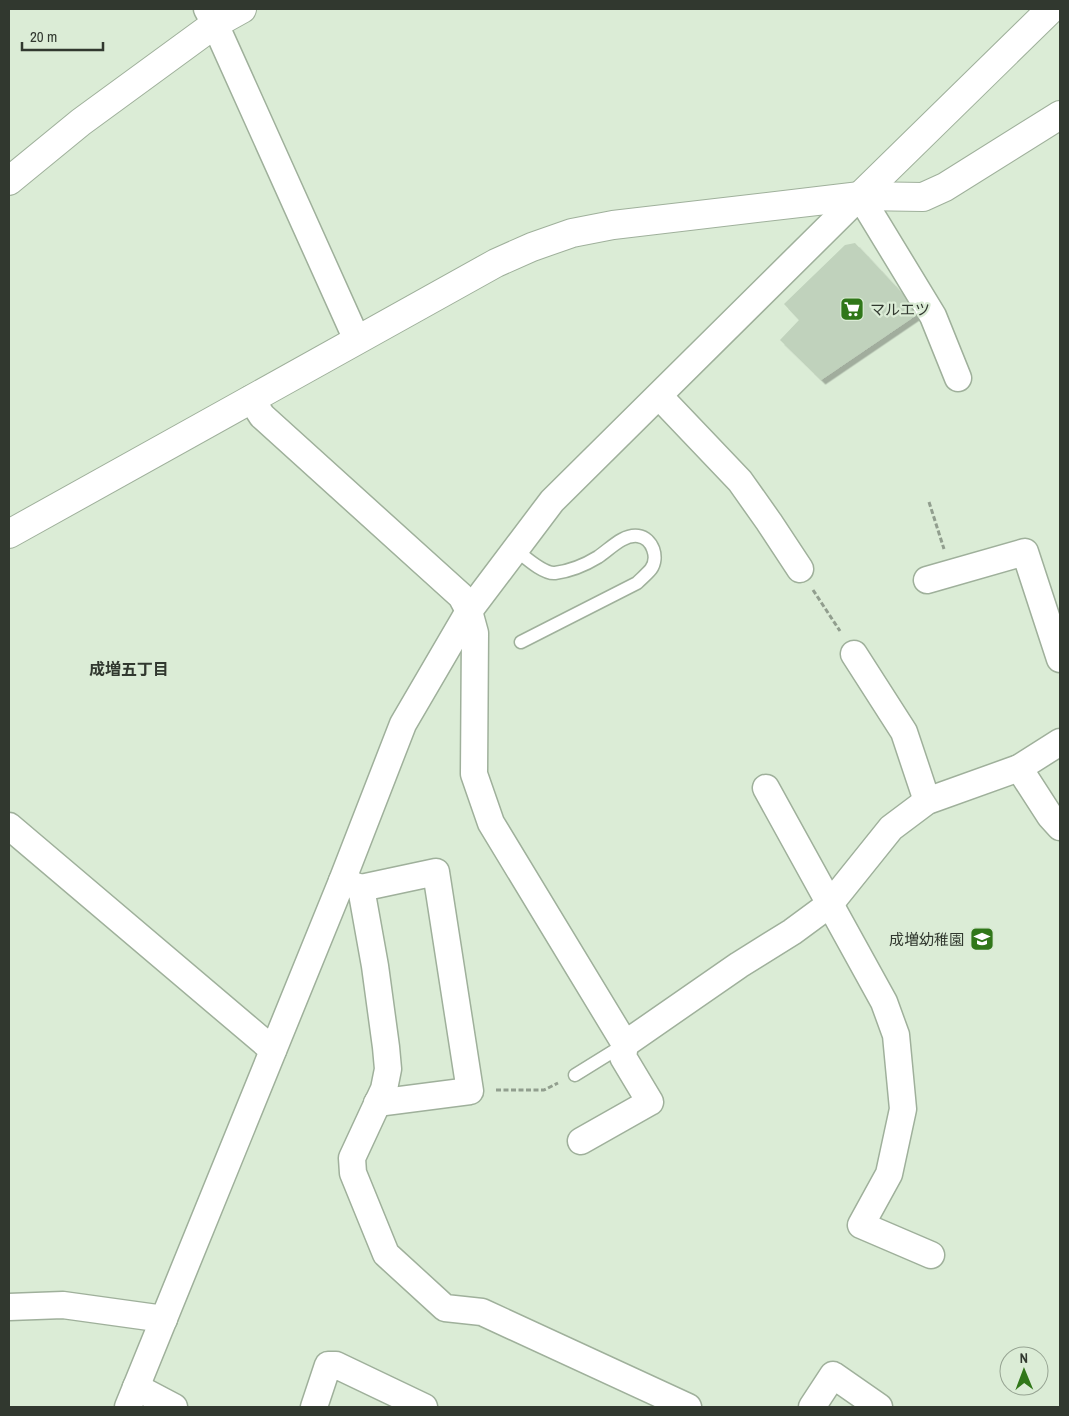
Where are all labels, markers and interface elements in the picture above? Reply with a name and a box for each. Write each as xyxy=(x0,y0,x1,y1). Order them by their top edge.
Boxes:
scale bar xyxy=(22,20,104,52)
text: 20 m xyxy=(30,26,57,47)
supermarket icon: マルエツ xyxy=(839,296,865,322)
place label: マルエツ xyxy=(870,299,930,320)
district label: 成増五丁目 xyxy=(89,658,169,680)
school or university icon: 成増幼稚園 xyxy=(969,926,995,952)
place label: 成増幼稚園 xyxy=(889,929,964,950)
north arrow xyxy=(999,1346,1049,1396)
text: N xyxy=(1019,1349,1028,1367)

